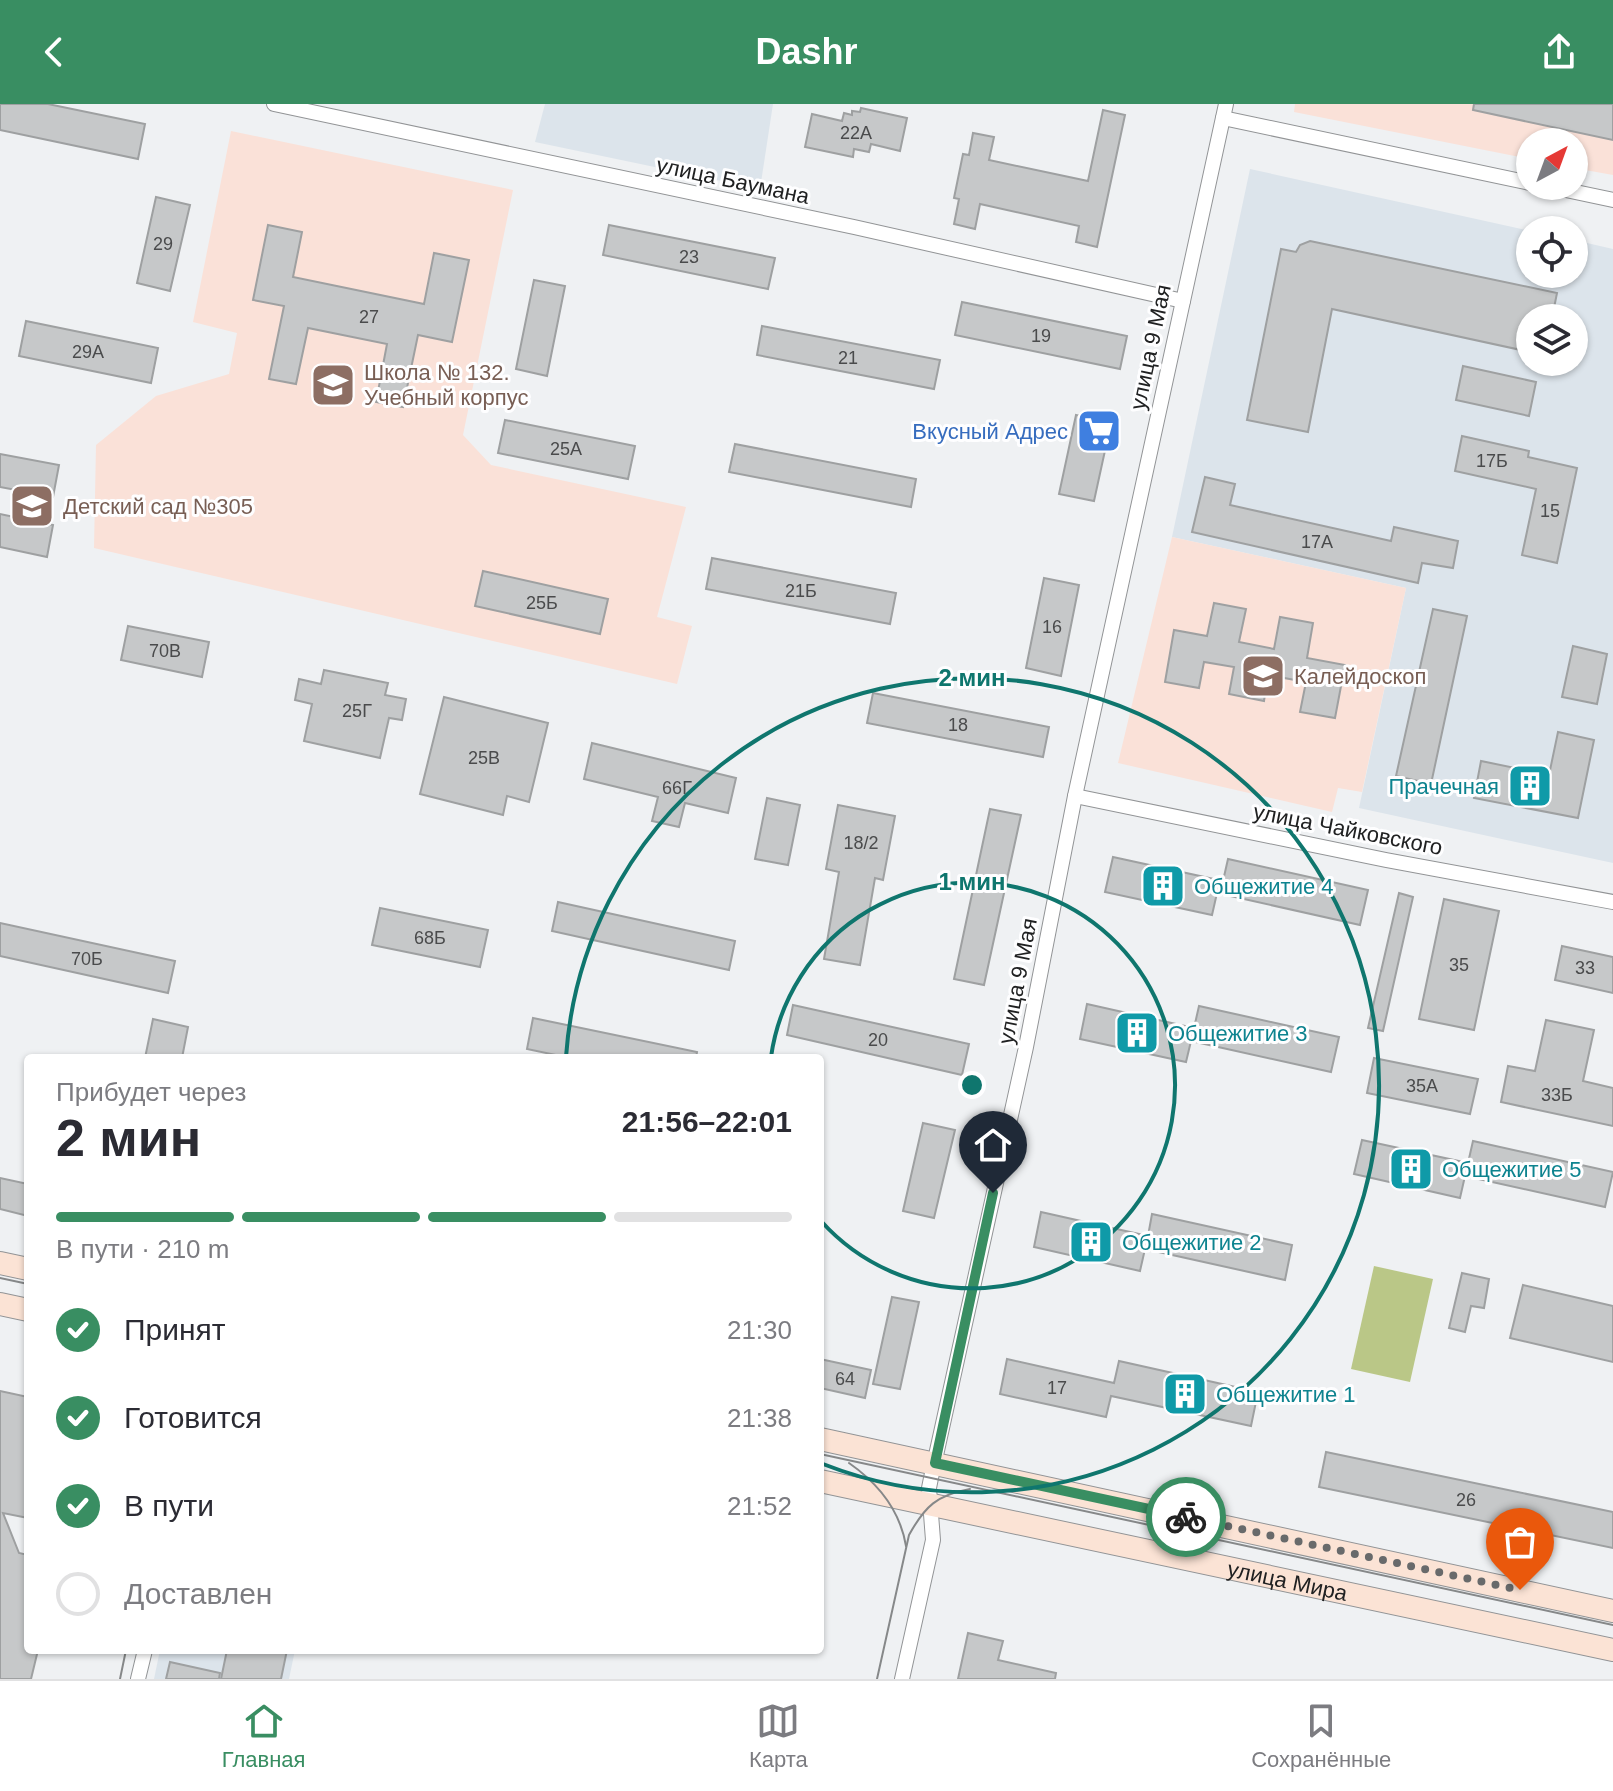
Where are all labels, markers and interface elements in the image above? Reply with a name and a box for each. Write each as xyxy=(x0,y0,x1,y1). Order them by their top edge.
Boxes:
icon: back xyxy=(32,30,76,74)
icon: share xyxy=(1537,30,1581,74)
text: Dashr xyxy=(755,31,858,72)
house number: 22А xyxy=(840,123,872,143)
north arrow xyxy=(1516,128,1588,200)
map controls xyxy=(1516,128,1588,376)
street label: улица Баумана xyxy=(654,152,812,209)
button: locate xyxy=(1516,216,1588,288)
house number: 29 xyxy=(153,234,173,254)
house number: 23 xyxy=(679,247,699,267)
street label: улица 9 Мая xyxy=(1125,282,1176,412)
button: layers xyxy=(1516,304,1588,376)
house number: 27 xyxy=(359,307,379,327)
house number: 19 xyxy=(1031,326,1051,346)
house number: 29А xyxy=(72,342,104,362)
house number: 21 xyxy=(838,348,858,368)
place label: Школа № 132. Учебный корпус xyxy=(364,360,528,410)
school or university icon: Школа № 132. Учебный корпус xyxy=(309,361,357,409)
supermarket icon: Вкусный Адрес xyxy=(1075,407,1123,455)
place label: Вкусный Адрес xyxy=(912,419,1068,444)
house number: 25А xyxy=(550,439,582,459)
house number: 17Б xyxy=(1476,451,1508,471)
school or university icon: Детский сад №305 xyxy=(8,482,56,530)
place label: Детский сад №305 xyxy=(63,494,253,519)
house number: 15 xyxy=(1540,501,1560,521)
house number: 17А xyxy=(1301,532,1333,552)
house number: 21Б xyxy=(785,581,817,601)
house number: 25Б xyxy=(526,593,558,613)
house number: 16 xyxy=(1042,617,1062,637)
house number: 70В xyxy=(149,641,181,661)
school or university icon: Калейдоскоп xyxy=(1239,652,1287,700)
text: 2 мин xyxy=(938,664,1006,691)
place label: Калейдоскоп xyxy=(1294,664,1427,689)
house number: 25Г xyxy=(342,701,372,721)
house number: 18 xyxy=(948,715,968,735)
house number: 25В xyxy=(468,748,500,768)
building icon: Прачечная xyxy=(1506,762,1554,810)
place label: Прачечная xyxy=(1388,774,1499,799)
house number: 66Г xyxy=(662,778,692,798)
street label: улица Чайковского xyxy=(1251,799,1445,860)
house number: 18/2 xyxy=(843,833,879,853)
building icon: Общежитие 4 xyxy=(1139,862,1187,910)
text: 1 мин xyxy=(938,868,1006,895)
place label: Общежитие 4 xyxy=(1194,874,1334,899)
street label: улица 9 Мая xyxy=(993,916,1042,1046)
house number: 68Б xyxy=(414,928,446,948)
house number: 70Б xyxy=(71,949,103,969)
house number: 35 xyxy=(1449,955,1469,975)
house number: 33 xyxy=(1575,958,1595,978)
building icon: Общежитие 3 xyxy=(1113,1009,1161,1057)
place label: Общежитие 3 xyxy=(1168,1021,1308,1046)
house number: 20 xyxy=(868,1030,888,1050)
centre of rings xyxy=(958,1071,986,1099)
house number: 35А xyxy=(1406,1076,1438,1096)
text: Прибудет через xyxy=(56,1077,246,1107)
house number: 33Б xyxy=(1541,1085,1573,1105)
text: 21:56–22:01 xyxy=(622,1105,792,1138)
text: 2 мин xyxy=(56,1109,201,1167)
pin xyxy=(959,1111,1027,1193)
icon: home xyxy=(971,1123,1015,1167)
building icon: Общежитие 5 xyxy=(1387,1145,1435,1193)
place label: Общежитие 5 xyxy=(1442,1157,1582,1182)
building icon: Общежитие 2 xyxy=(1067,1218,1115,1266)
place label: Общежитие 2 xyxy=(1122,1230,1262,1255)
text: В пути · 210 m xyxy=(56,1234,229,1264)
icon: check xyxy=(56,1308,100,1352)
text: Принят xyxy=(124,1313,226,1346)
text: 21:30 xyxy=(727,1315,792,1345)
house number: 64 xyxy=(835,1369,855,1389)
building icon: Общежитие 1 xyxy=(1161,1370,1209,1418)
house number: 17 xyxy=(1047,1378,1067,1398)
place label: Общежитие 1 xyxy=(1216,1382,1356,1407)
icon: check xyxy=(56,1396,100,1440)
text: Готовится xyxy=(124,1401,262,1434)
text: 21:38 xyxy=(727,1403,792,1433)
courier xyxy=(1146,1477,1226,1557)
icon: check xyxy=(56,1484,100,1528)
text: В пути xyxy=(124,1489,214,1522)
house number: 26 xyxy=(1456,1490,1476,1510)
text: 21:52 xyxy=(727,1491,792,1521)
icon: bike xyxy=(1164,1495,1208,1539)
pin xyxy=(1486,1508,1554,1590)
icon: bag xyxy=(1498,1520,1542,1564)
street label: улица Мира xyxy=(1225,1556,1350,1606)
text: Доставлен xyxy=(124,1577,272,1610)
tab: Главная xyxy=(222,1699,305,1773)
tab: Карта xyxy=(749,1699,808,1773)
tab: Сохранённые xyxy=(1251,1699,1391,1773)

